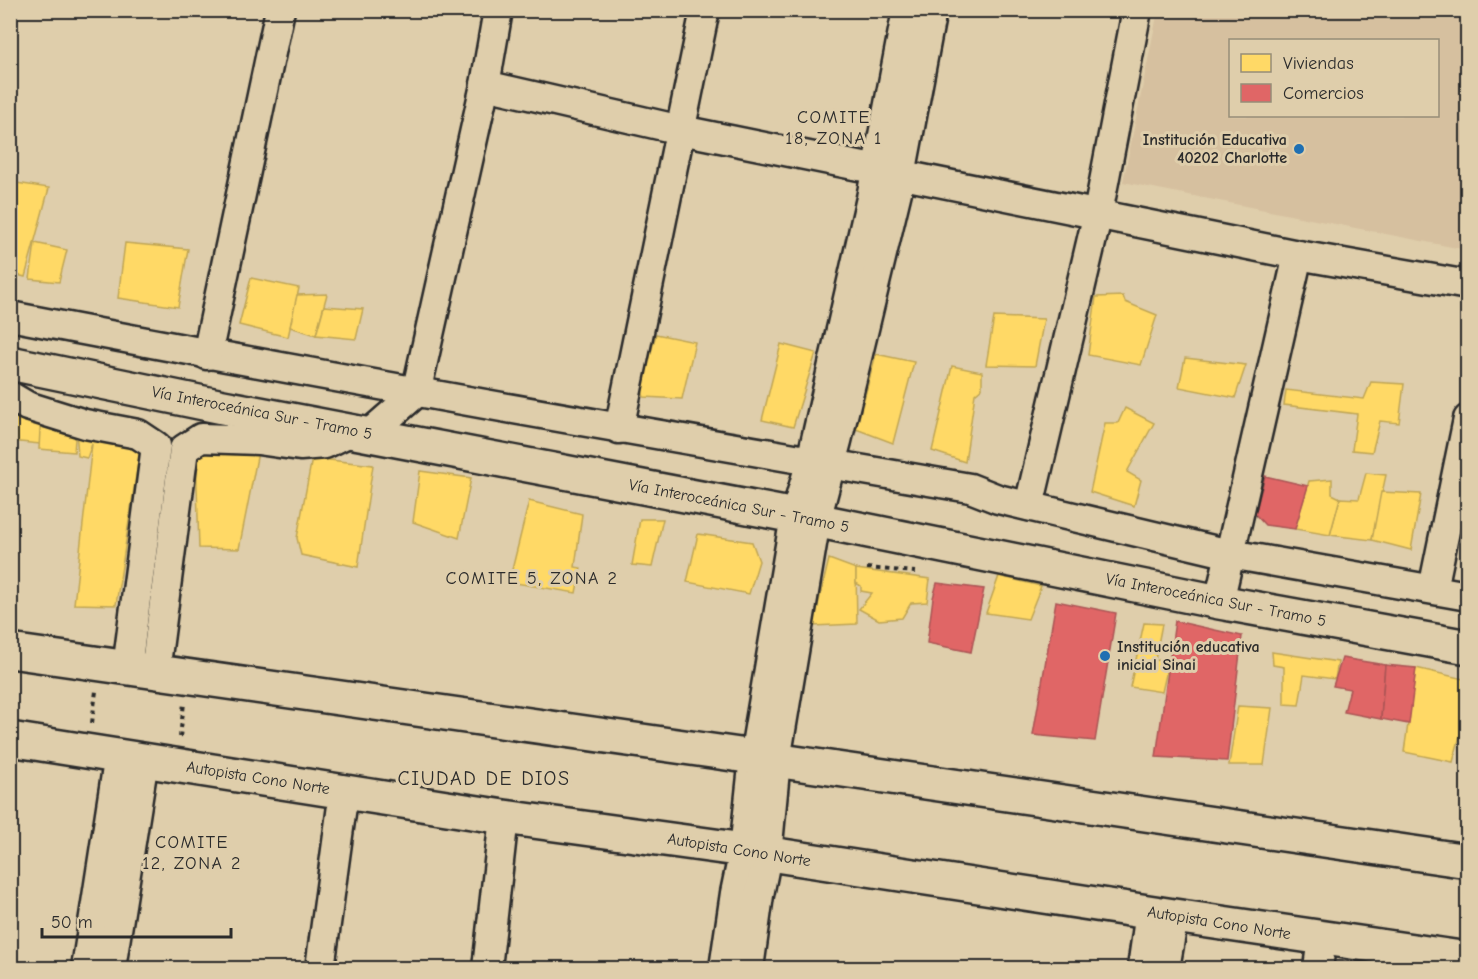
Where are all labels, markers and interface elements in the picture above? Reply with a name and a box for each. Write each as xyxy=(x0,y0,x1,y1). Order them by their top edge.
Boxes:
legend xyxy=(1229,39,1439,117)
text: Viviendas xyxy=(1283,53,1354,74)
text: Comercios xyxy=(1283,83,1364,104)
district label: COMITE 18, ZONA 1 xyxy=(785,107,883,149)
place label: Institución Educativa 40202 Charlotte xyxy=(1143,131,1287,167)
marker: Institución Educativa 40202 Charlotte xyxy=(1292,142,1306,156)
street label: Vía Interoceánica Sur - Tramo 5 xyxy=(150,383,374,443)
street label: Vía Interoceánica Sur - Tramo 5 xyxy=(627,476,851,536)
district label: COMITE 5, ZONA 2 xyxy=(446,568,618,589)
street label: Vía Interoceánica Sur - Tramo 5 xyxy=(1104,570,1328,630)
place label: Institución educativa inicial Sinai xyxy=(1117,638,1260,674)
marker: Institución educativa inicial Sinai xyxy=(1098,649,1112,663)
street label: Autopista Cono Norte xyxy=(185,758,331,798)
district label: CIUDAD DE DIOS xyxy=(398,767,570,790)
street label: Autopista Cono Norte xyxy=(666,830,812,870)
district label: COMITE 12, ZONA 2 xyxy=(142,832,242,874)
scale bar xyxy=(42,901,231,939)
street label: Autopista Cono Norte xyxy=(1146,903,1292,943)
text: 50 m xyxy=(51,912,93,933)

